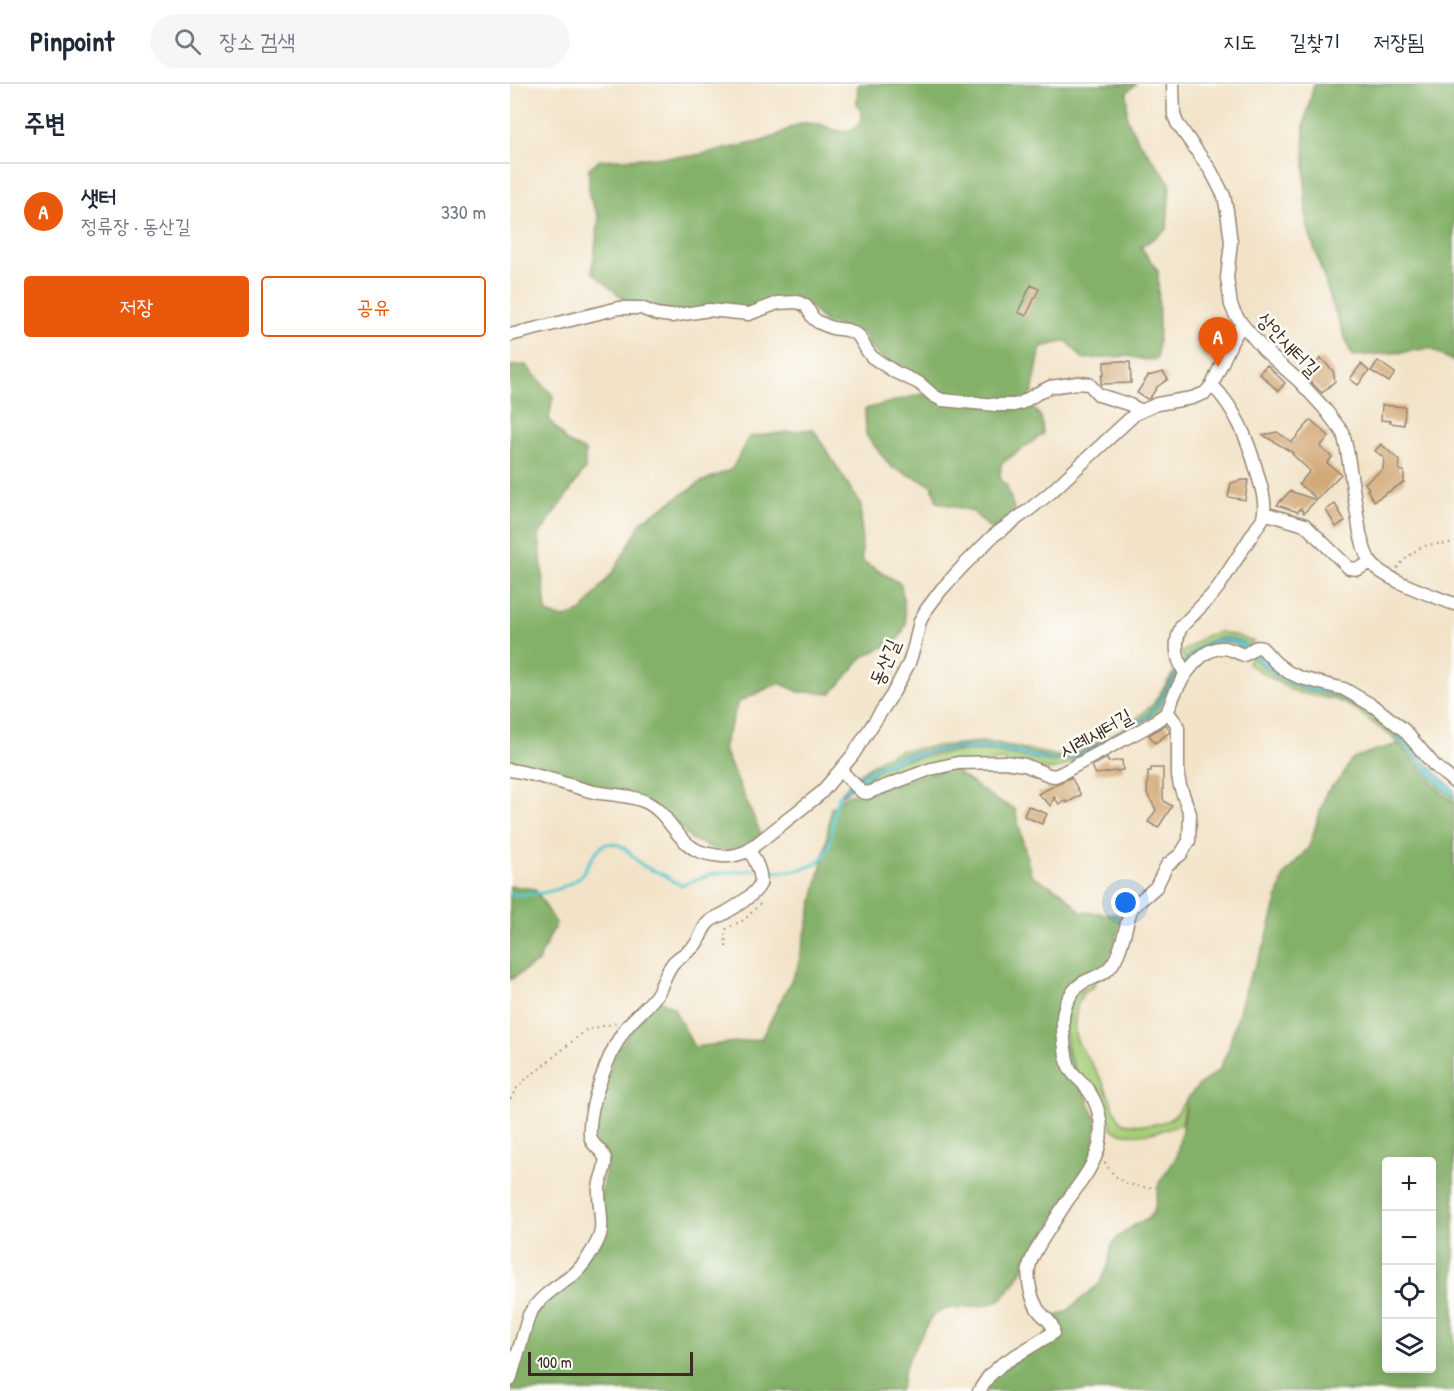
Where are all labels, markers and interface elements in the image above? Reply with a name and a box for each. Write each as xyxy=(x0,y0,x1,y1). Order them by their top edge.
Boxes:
search box xyxy=(150,14,570,68)
text: Pinpoint xyxy=(30,22,114,60)
icon: search xyxy=(171,25,204,58)
text: 장소 검색 xyxy=(219,26,295,56)
text: 지도 xyxy=(1223,27,1257,56)
text: 길찾기 xyxy=(1290,27,1340,56)
text: 저장됨 xyxy=(1373,27,1424,56)
text: 주변 xyxy=(24,105,66,140)
text: 샛터 xyxy=(81,182,116,212)
text: A xyxy=(39,198,48,225)
text: 330 m xyxy=(441,198,486,225)
text: 정류장 · 동산길 xyxy=(81,212,191,239)
button: 저장 xyxy=(24,276,249,337)
button: 공유 xyxy=(261,276,486,337)
street label: 상안새터길 xyxy=(1251,306,1327,382)
pin: A xyxy=(1198,318,1238,367)
street label: 동산길 xyxy=(862,635,906,689)
street label: 시례새터길 xyxy=(1053,702,1137,764)
your location xyxy=(1111,888,1140,917)
map controls xyxy=(1382,1157,1436,1373)
button: + xyxy=(1382,1157,1436,1211)
button: − xyxy=(1382,1211,1436,1265)
button: locate xyxy=(1382,1265,1436,1319)
button: layers xyxy=(1382,1319,1436,1373)
scale bar xyxy=(528,1349,693,1376)
text: 100 m xyxy=(537,1351,572,1373)

